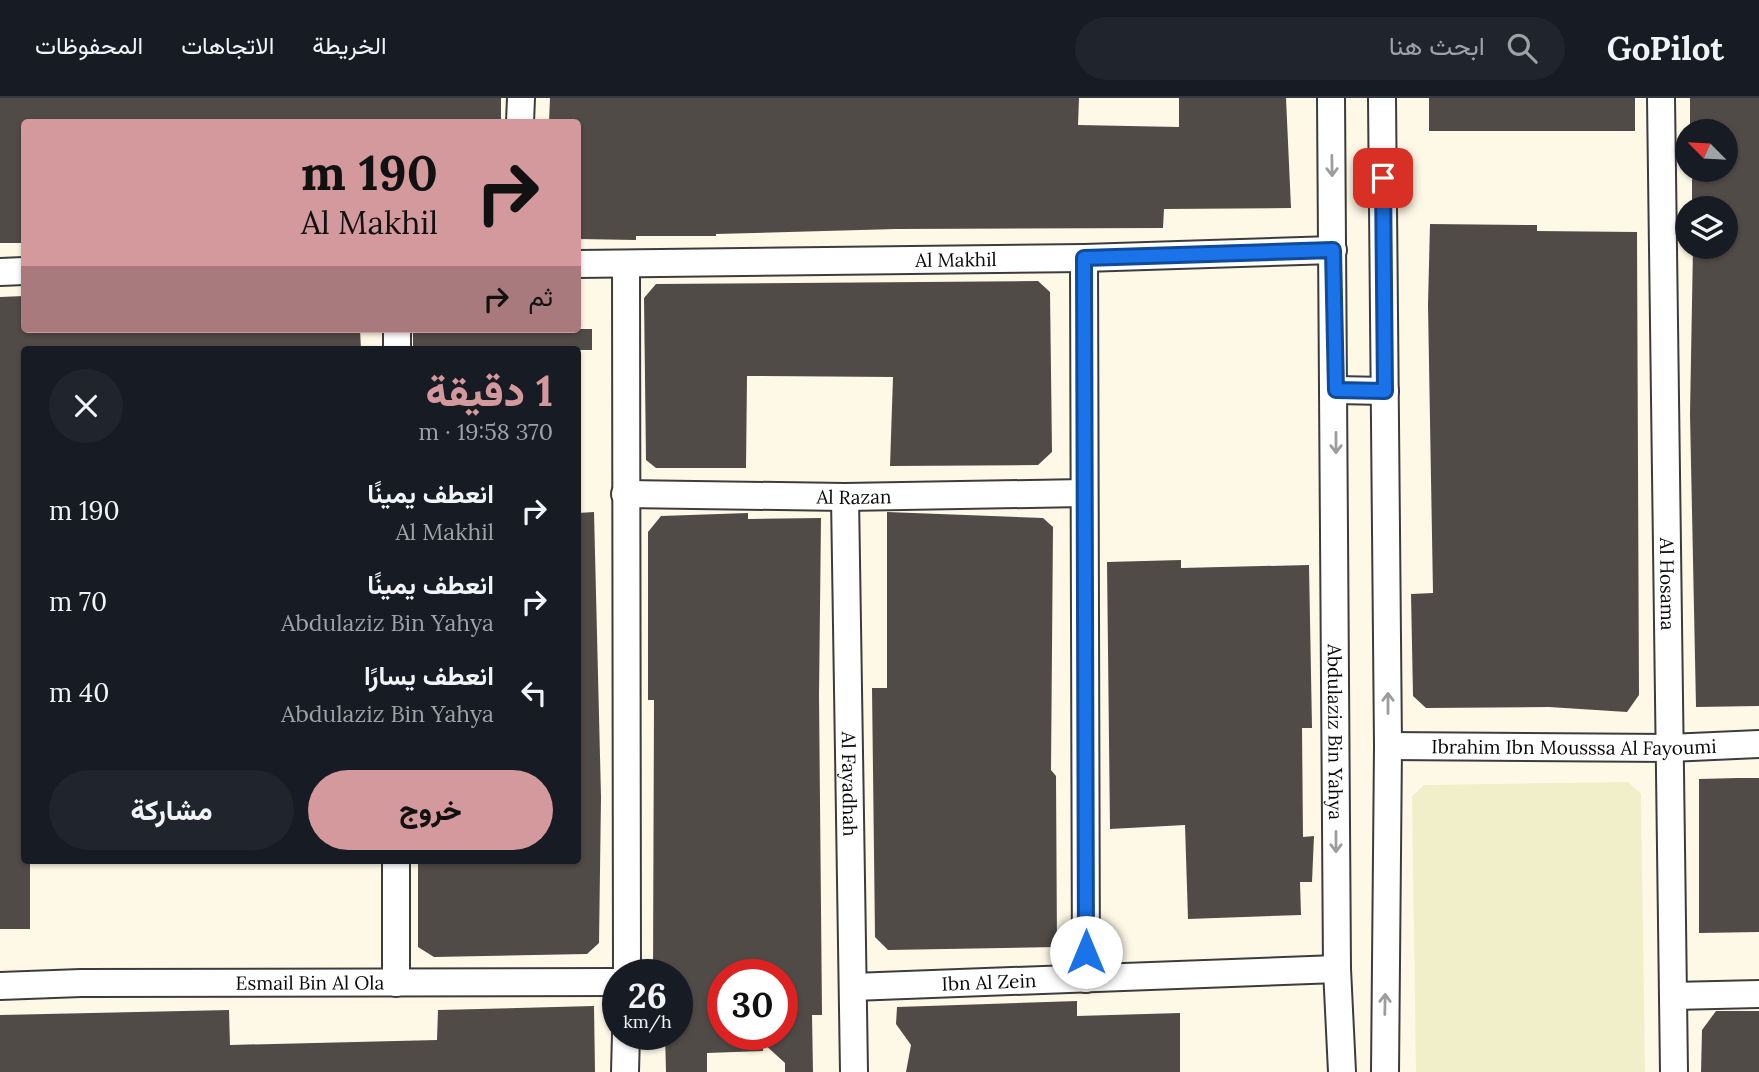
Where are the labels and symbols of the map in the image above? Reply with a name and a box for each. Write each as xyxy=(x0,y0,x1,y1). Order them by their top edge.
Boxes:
north arrow xyxy=(1675,119,1738,182)
pin xyxy=(1353,148,1413,208)
one-way arrow xyxy=(1325,154,1339,177)
street label: Al Makhil xyxy=(914,247,997,272)
one-way arrow xyxy=(1329,431,1343,454)
street label: Al Razan xyxy=(815,484,892,509)
street label: Al Hosama xyxy=(1655,536,1680,631)
street label: Abdulaziz Bin Yahya xyxy=(1323,643,1348,820)
one-way arrow xyxy=(1381,692,1395,715)
street label: Al Fayadhah xyxy=(837,730,862,837)
street label: Ibrahim Ibn Mousssa Al Fayoumi xyxy=(1431,734,1717,760)
one-way arrow xyxy=(1329,830,1343,853)
position arrow xyxy=(1049,915,1123,989)
speed limit sign: 30 xyxy=(707,959,798,1050)
street label: Ibn Al Zein xyxy=(941,968,1037,996)
street label: Esmail Bin Al Ola xyxy=(236,970,384,995)
one-way arrow xyxy=(1379,993,1392,1016)

